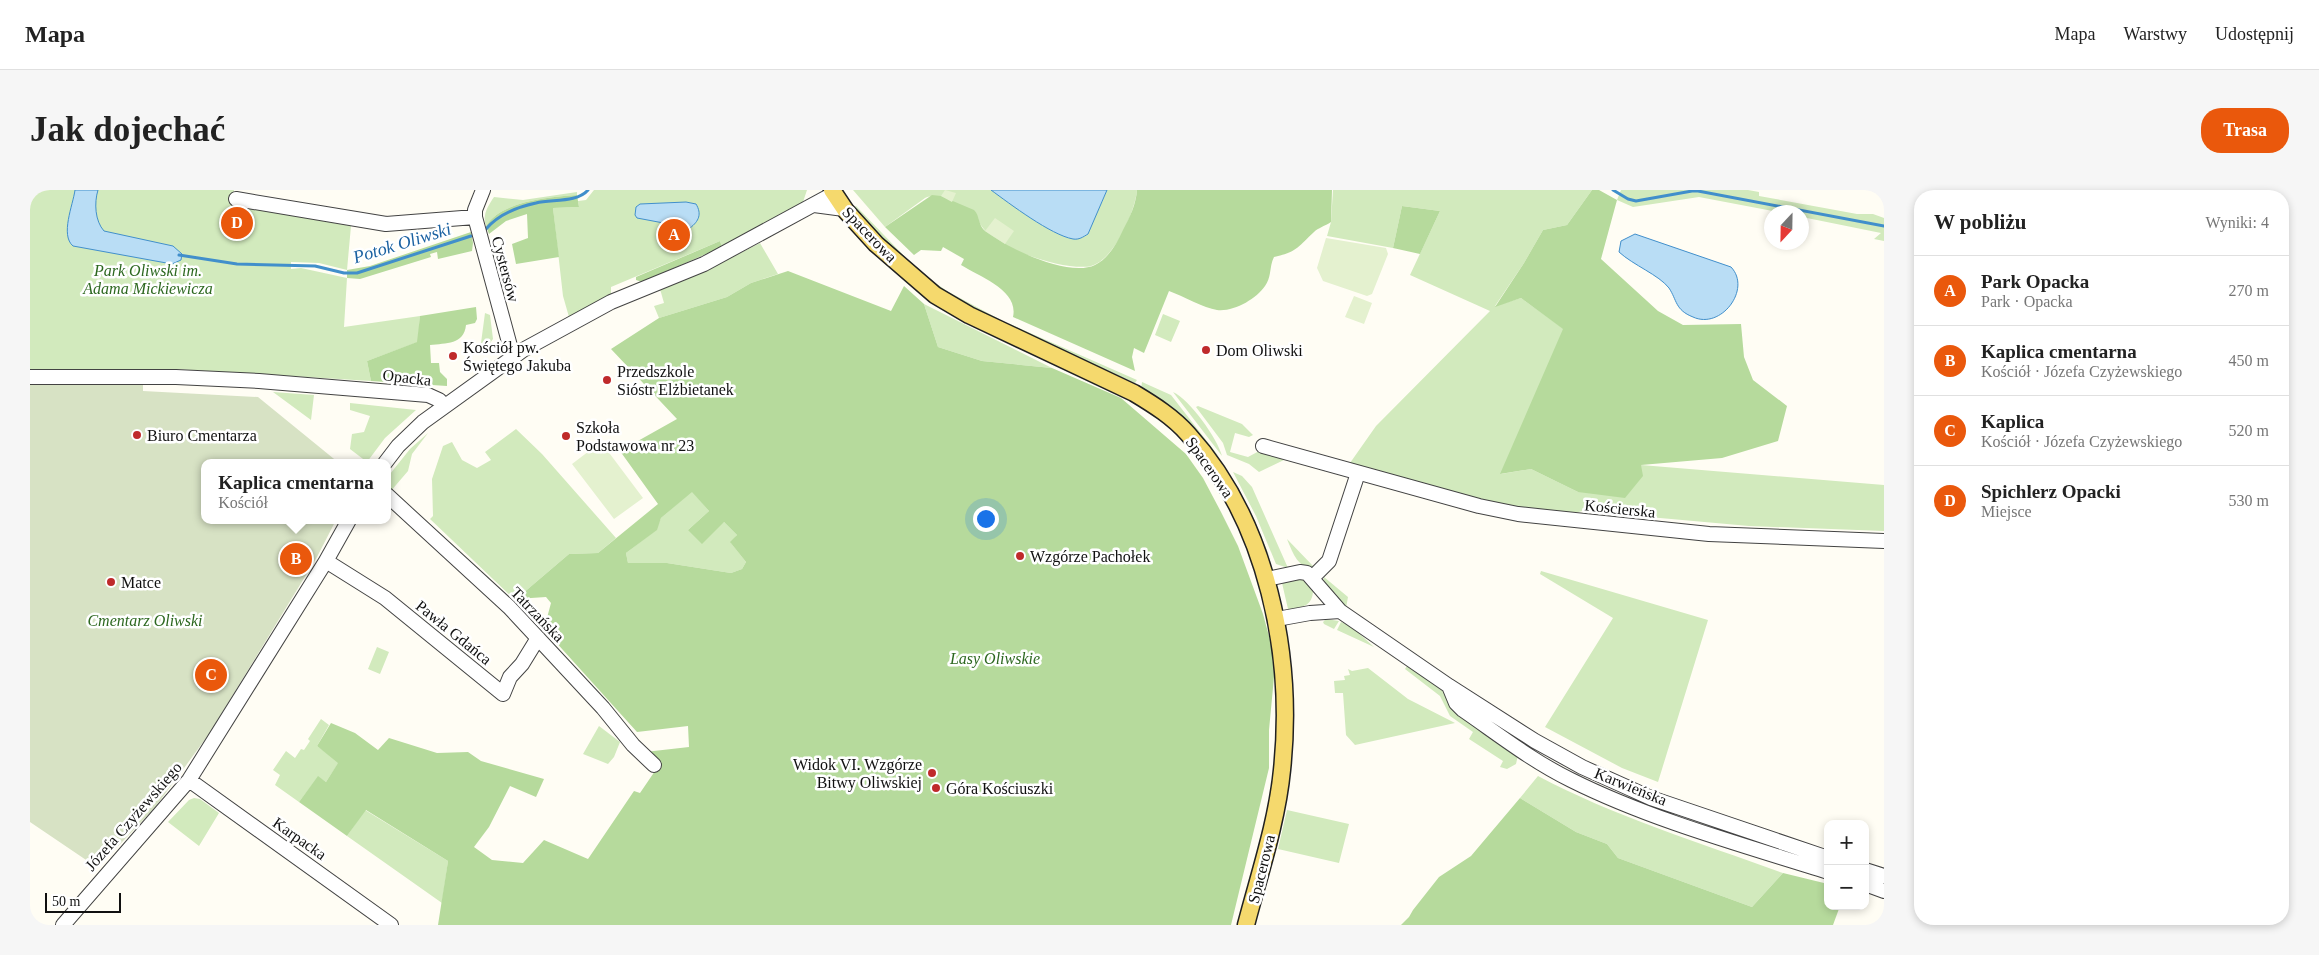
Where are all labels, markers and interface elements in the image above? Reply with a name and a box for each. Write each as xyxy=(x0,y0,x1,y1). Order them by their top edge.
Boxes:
text: Mapa xyxy=(25,21,85,47)
text: Mapa xyxy=(2054,24,2095,44)
text: Warstwy xyxy=(2123,24,2187,44)
text: Udostępnij xyxy=(2215,24,2294,44)
button: Trasa xyxy=(2201,108,2289,153)
text: Jak dojechać xyxy=(30,110,225,149)
street label: Spacerowa xyxy=(838,203,900,266)
pin: D xyxy=(221,204,253,242)
north arrow xyxy=(1764,205,1809,250)
text: W pobliżu xyxy=(1934,210,2026,234)
text: Wyniki: 4 xyxy=(2206,214,2269,231)
pin: A xyxy=(658,216,690,254)
water label: Potok Oliwski xyxy=(350,219,453,268)
street label: Cystersów xyxy=(488,234,523,305)
park label: Park Oliwski im. Adama Mickiewicza xyxy=(82,262,213,297)
text: Park Opacka xyxy=(1981,271,2089,292)
text: A xyxy=(1944,282,1956,299)
text: 270 m xyxy=(2229,282,2269,299)
text: Park · Opacka xyxy=(1981,293,2073,310)
place label: Kościół pw. Świętego Jakuba xyxy=(463,339,571,375)
text: Kaplica cmentarna xyxy=(1981,341,2137,362)
place label: Dom Oliwski xyxy=(1216,342,1303,359)
marker: Dom Oliwski xyxy=(1200,344,1212,356)
marker: Kościół pw. Świętego Jakuba xyxy=(447,350,459,362)
text: B xyxy=(1945,352,1955,369)
text: 450 m xyxy=(2229,352,2269,369)
place label: Przedszkole Sióstr Elżbietanek xyxy=(617,363,734,398)
text: Kościół · Józefa Czyżewskiego xyxy=(1981,363,2182,380)
street label: Opacka xyxy=(382,366,432,390)
marker: Przedszkole Sióstr Elżbietanek xyxy=(601,374,613,386)
text: Kaplica xyxy=(1981,411,2044,432)
place label: Szkoła Podstawowa nr 23 xyxy=(576,419,694,454)
text: C xyxy=(1944,422,1956,439)
text: 520 m xyxy=(2229,422,2269,439)
place label: Biuro Cmentarza xyxy=(147,427,257,444)
marker: Biuro Cmentarza xyxy=(131,429,143,441)
marker: Szkoła Podstawowa nr 23 xyxy=(560,430,572,442)
text: Kościół · Józefa Czyżewskiego xyxy=(1981,433,2182,450)
street label: Spacerowa xyxy=(1182,434,1237,501)
popup xyxy=(201,459,391,524)
text: Kaplica cmentarna xyxy=(218,472,374,493)
text: Spichlerz Opacki xyxy=(1981,481,2121,502)
text: D xyxy=(1944,492,1956,509)
text: 530 m xyxy=(2229,492,2269,509)
text: Kościół xyxy=(218,494,268,511)
street label: Kościerska xyxy=(1584,496,1656,521)
text: Miejsce xyxy=(1981,503,2032,520)
your location xyxy=(973,506,999,532)
pin: B xyxy=(280,540,312,578)
place label: Wzgórze Pachołek xyxy=(1030,548,1150,566)
marker: Wzgórze Pachołek xyxy=(1014,550,1026,562)
place label: Matce xyxy=(121,574,161,591)
marker: Matce xyxy=(105,576,117,588)
street label: Tatrzańska xyxy=(508,584,568,645)
street label: Pawła Gdańca xyxy=(413,597,495,668)
park label: Cmentarz Oliwski xyxy=(87,612,203,629)
park label: Lasy Oliwskie xyxy=(949,650,1040,668)
pin: C xyxy=(195,656,227,694)
place label: Widok VI. Wzgórze Bitwy Oliwskiej xyxy=(793,756,922,792)
street label: Józefa Czyżewskiego xyxy=(82,759,186,875)
street label: Karwieńska xyxy=(1592,764,1669,809)
marker: Widok VI. Wzgórze Bitwy Oliwskiej xyxy=(926,767,938,779)
place label: Góra Kościuszki xyxy=(946,780,1054,797)
marker: Góra Kościuszki xyxy=(930,782,942,794)
street label: Karpacka xyxy=(269,814,330,864)
map controls xyxy=(1824,820,1869,910)
button: + xyxy=(1824,820,1869,865)
street label: Spacerowa xyxy=(1245,833,1279,905)
button: − xyxy=(1824,865,1869,910)
scale bar xyxy=(45,890,121,913)
text: 50 m xyxy=(52,894,80,909)

